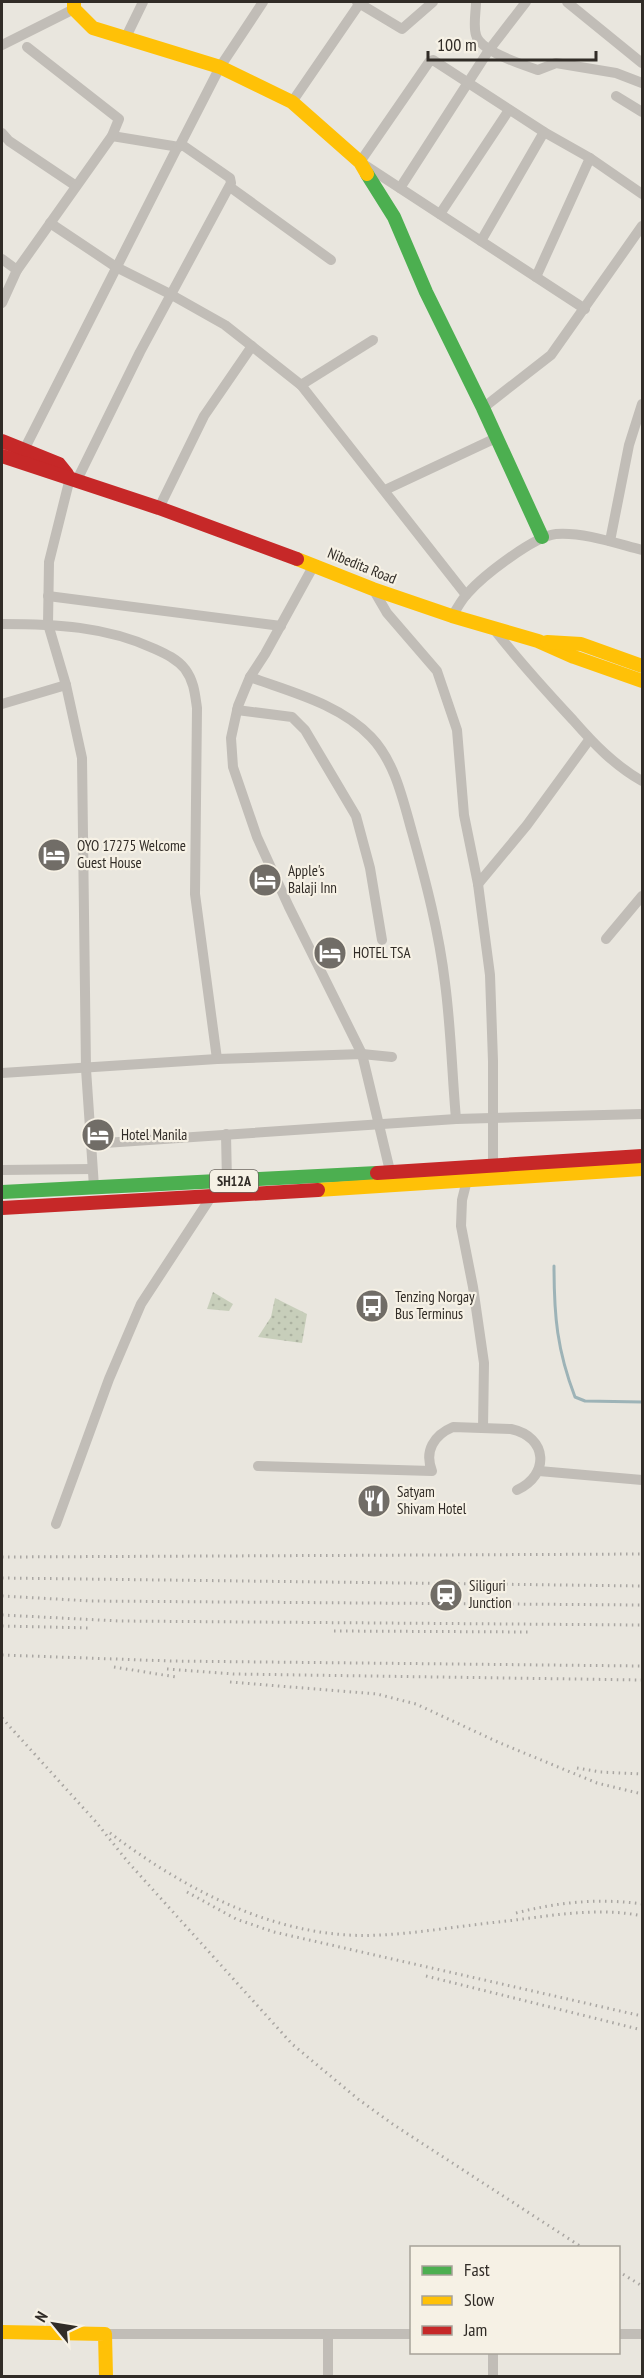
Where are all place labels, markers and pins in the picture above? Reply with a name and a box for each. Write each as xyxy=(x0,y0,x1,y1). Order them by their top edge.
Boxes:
place label: OYO 17275 Welcome Guest House xyxy=(77,836,186,872)
hotel icon: OYO 17275 Welcome Guest House xyxy=(36,837,72,873)
place label: Apple's Balaji Inn xyxy=(288,861,337,897)
hotel icon: Apple's Balaji Inn xyxy=(247,862,283,898)
hotel icon: HOTEL TSA xyxy=(312,935,348,971)
place label: HOTEL TSA xyxy=(353,943,411,962)
hotel icon: Hotel Manila xyxy=(80,1117,116,1153)
place label: Hotel Manila xyxy=(121,1125,187,1144)
place label: Tenzing Norgay Bus Terminus xyxy=(395,1287,475,1323)
bus stop icon: Tenzing Norgay Bus Terminus xyxy=(354,1288,390,1324)
place label: Satyam Shivam Hotel xyxy=(397,1482,467,1518)
restaurant icon: Satyam Shivam Hotel xyxy=(356,1483,392,1519)
place label: Siliguri Junction xyxy=(468,1576,512,1612)
station icon: Siliguri Junction xyxy=(428,1577,464,1613)

